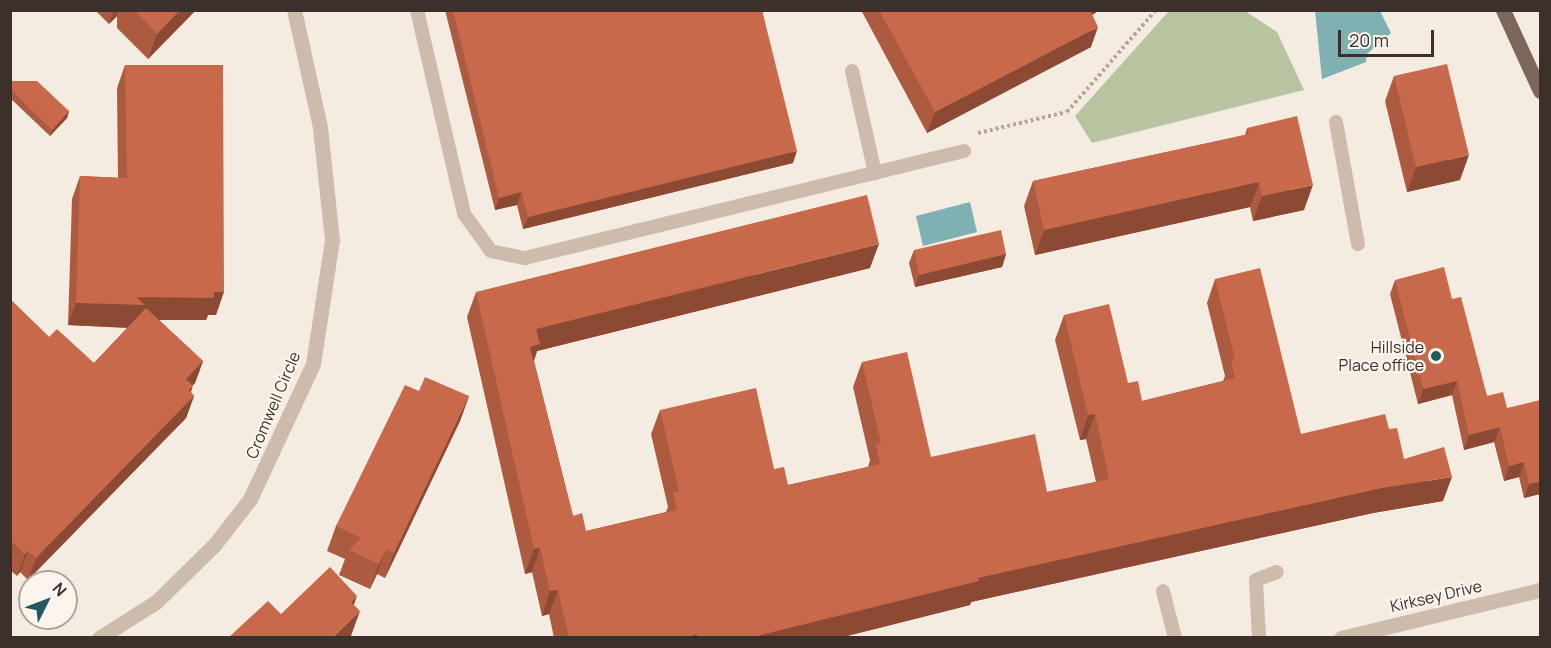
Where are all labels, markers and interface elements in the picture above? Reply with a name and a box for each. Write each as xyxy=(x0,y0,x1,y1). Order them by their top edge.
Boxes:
scale bar xyxy=(1341,18,1437,56)
text: 20 m xyxy=(1349,28,1389,52)
place label: Hillside Place office xyxy=(1339,337,1424,375)
street label: Cromwell Circle xyxy=(242,349,304,461)
marker: Hillside Place office xyxy=(1429,349,1443,363)
north arrow xyxy=(18,570,78,630)
street label: Kirksey Drive xyxy=(1388,576,1484,616)
text: N xyxy=(48,578,72,601)

